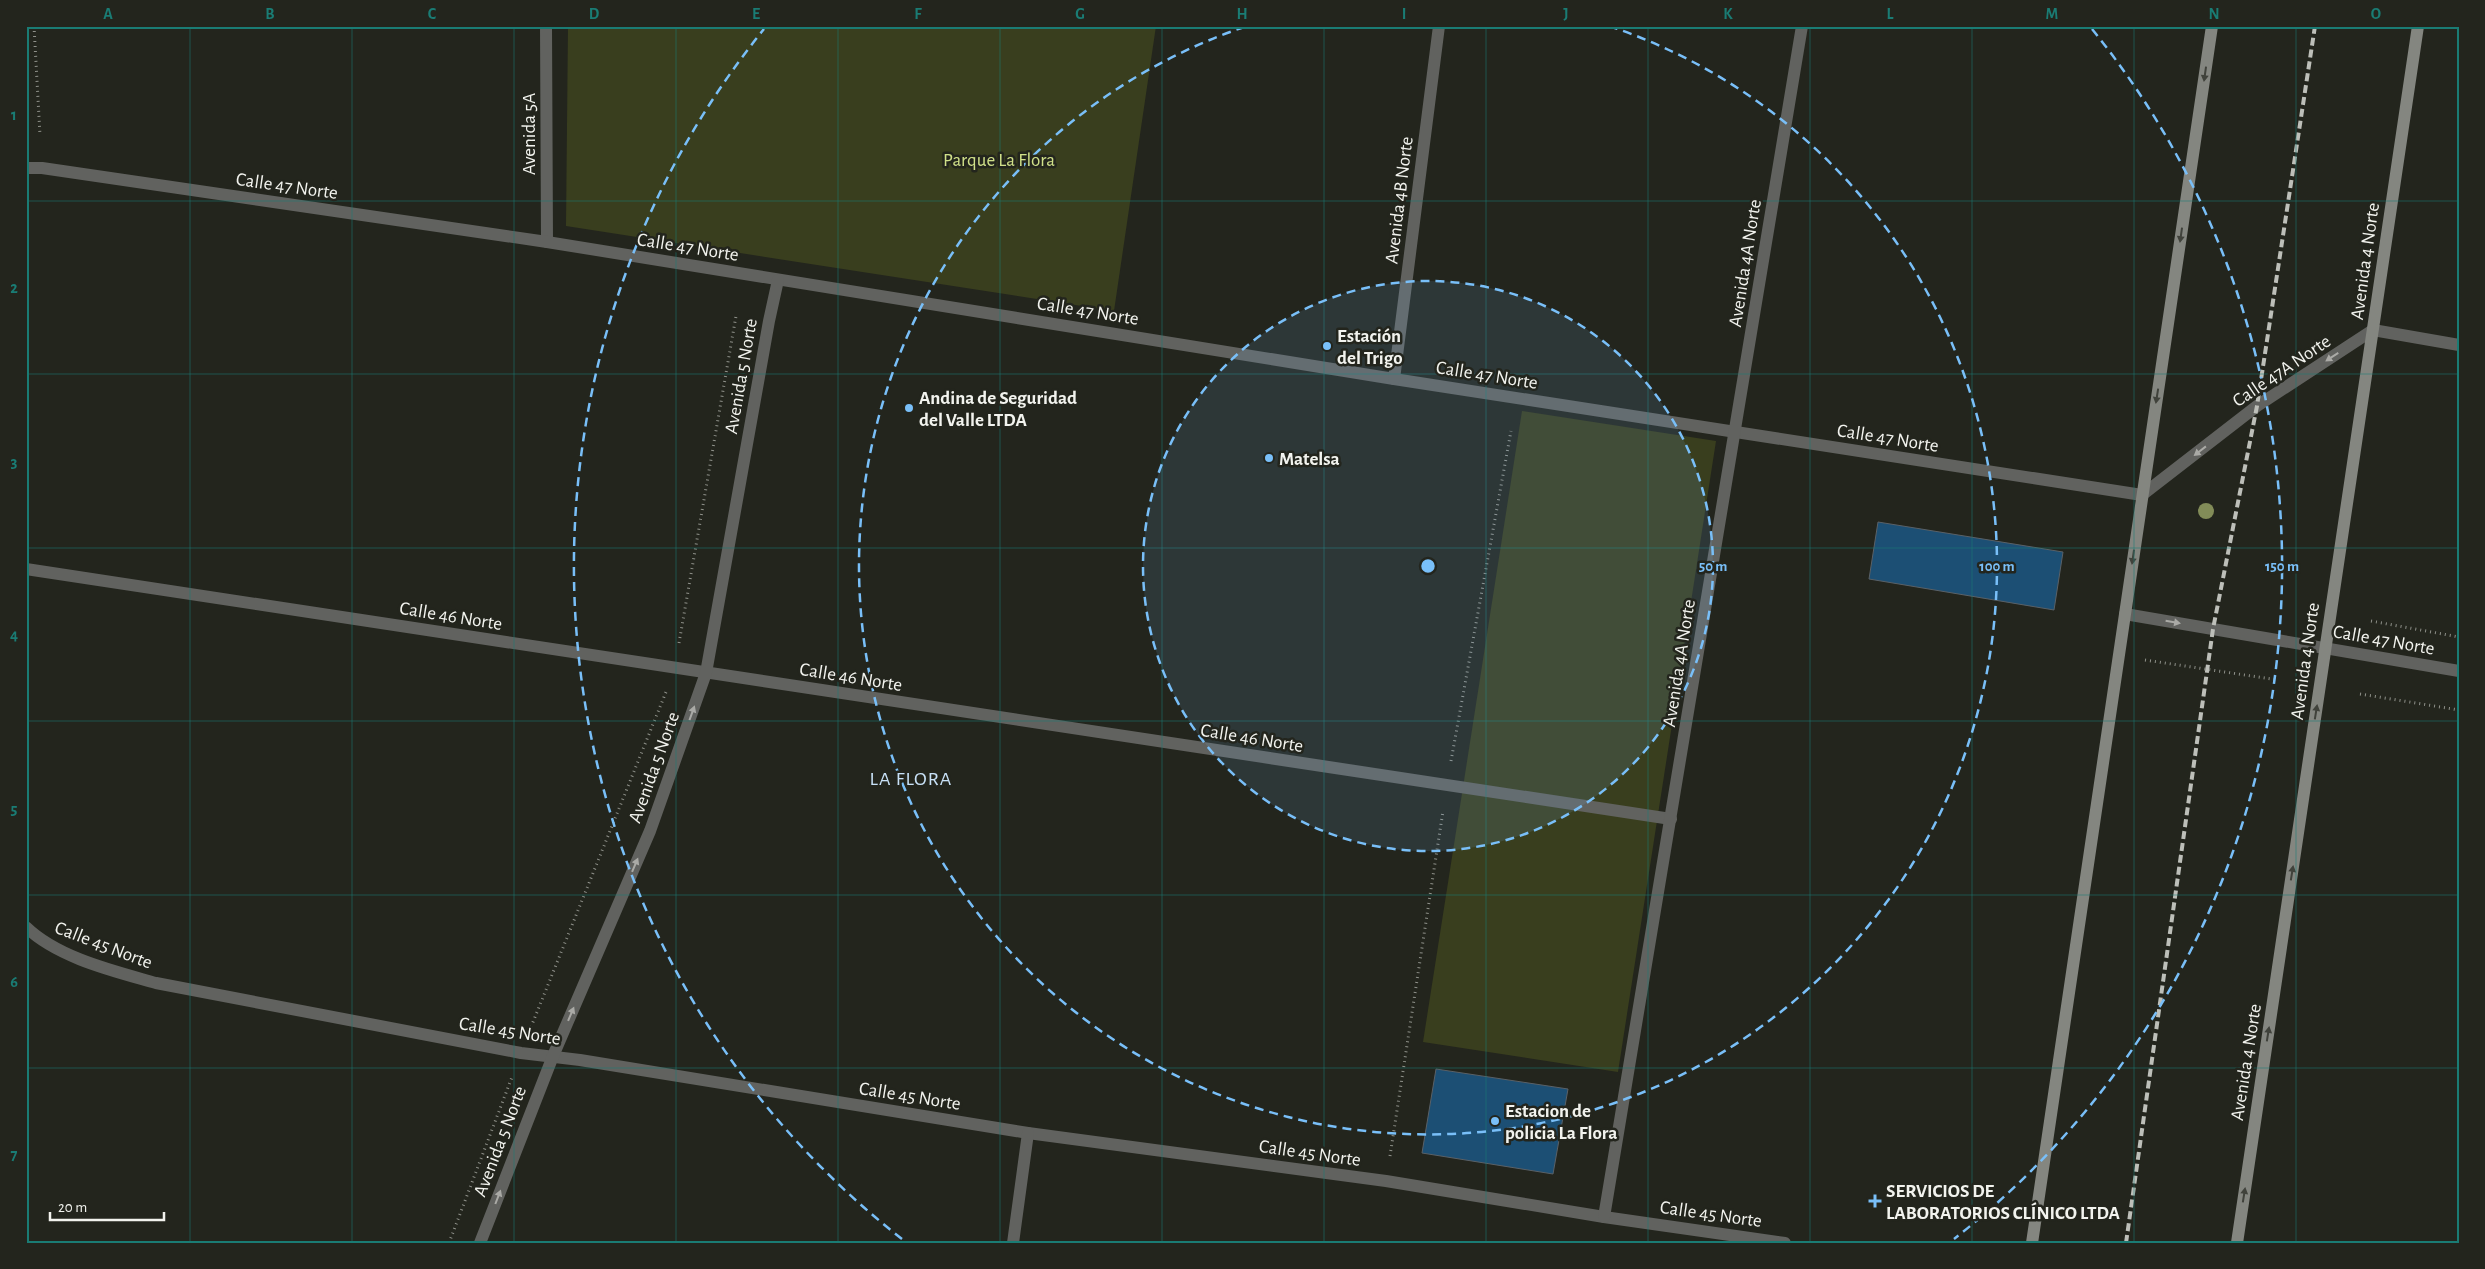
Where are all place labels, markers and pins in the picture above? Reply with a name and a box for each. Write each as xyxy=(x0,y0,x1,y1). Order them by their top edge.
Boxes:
place label: Estación del Trigo xyxy=(1337,327,1403,368)
marker: Estación del Trigo xyxy=(1321,340,1333,352)
place label: Andina de Seguridad del Valle LTDA xyxy=(919,389,1077,430)
marker: Andina de Seguridad del Valle LTDA xyxy=(903,402,915,414)
place label: Matelsa xyxy=(1279,450,1340,469)
marker: Matelsa xyxy=(1263,452,1275,464)
centre of rings xyxy=(1419,557,1437,575)
place label: Estacion de policia La Flora xyxy=(1505,1102,1617,1143)
marker: Estacion de policia La Flora xyxy=(1489,1115,1501,1127)
place label: SERVICIOS DE LABORATORIOS CLÍNICO LTDA xyxy=(1886,1182,2121,1223)
marker: SERVICIOS DE LABORATORIOS CLÍNICO LTDA xyxy=(1868,1194,1882,1208)

